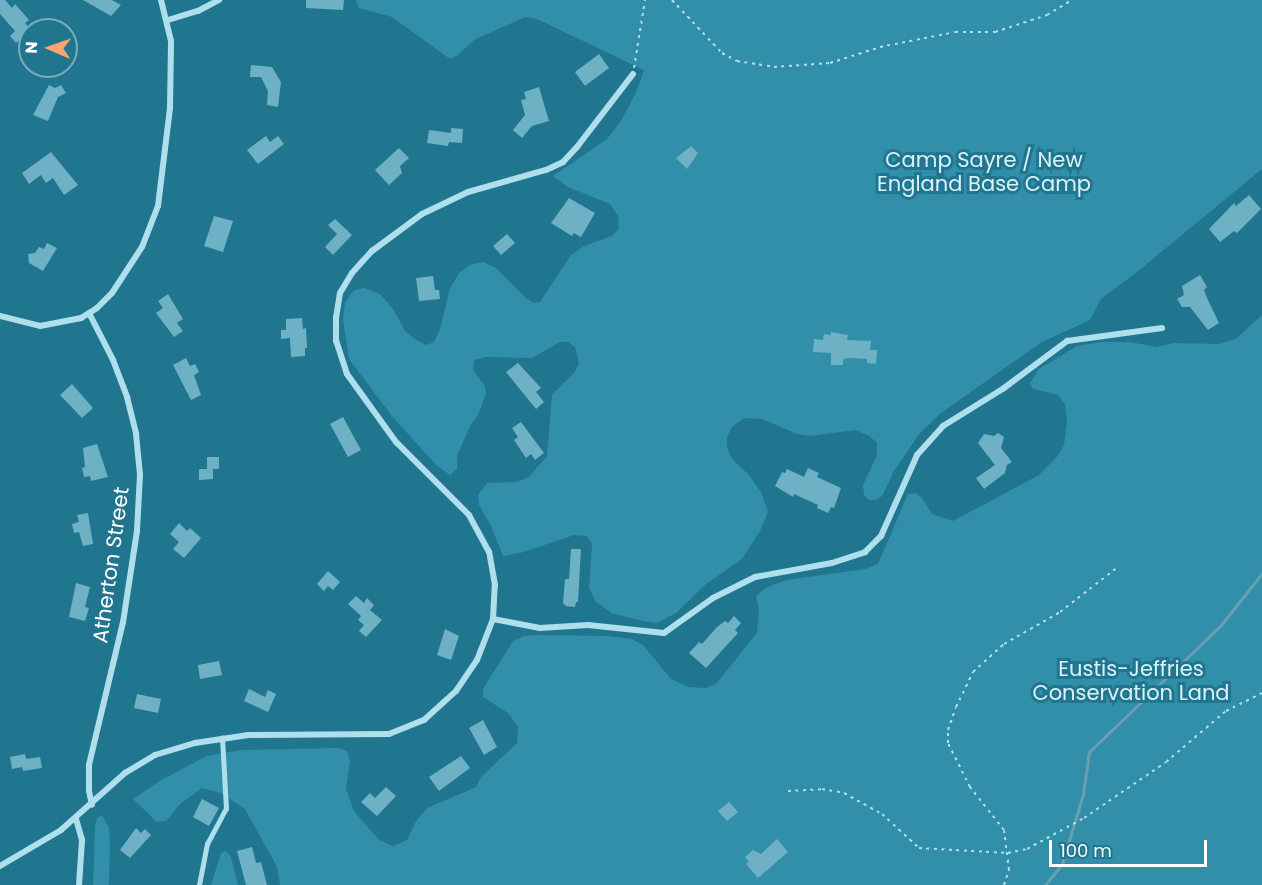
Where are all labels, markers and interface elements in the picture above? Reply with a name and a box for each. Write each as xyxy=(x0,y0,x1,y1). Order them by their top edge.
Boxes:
north arrow xyxy=(18,18,78,78)
text: N xyxy=(20,41,43,54)
park label: Camp Sayre / New England Base Camp xyxy=(877,147,1091,197)
street label: Atherton Street xyxy=(88,485,134,645)
park label: Eustis-Jeffries Conservation Land xyxy=(1032,656,1230,706)
scale bar xyxy=(1052,828,1210,866)
text: 100 m xyxy=(1060,838,1112,863)

